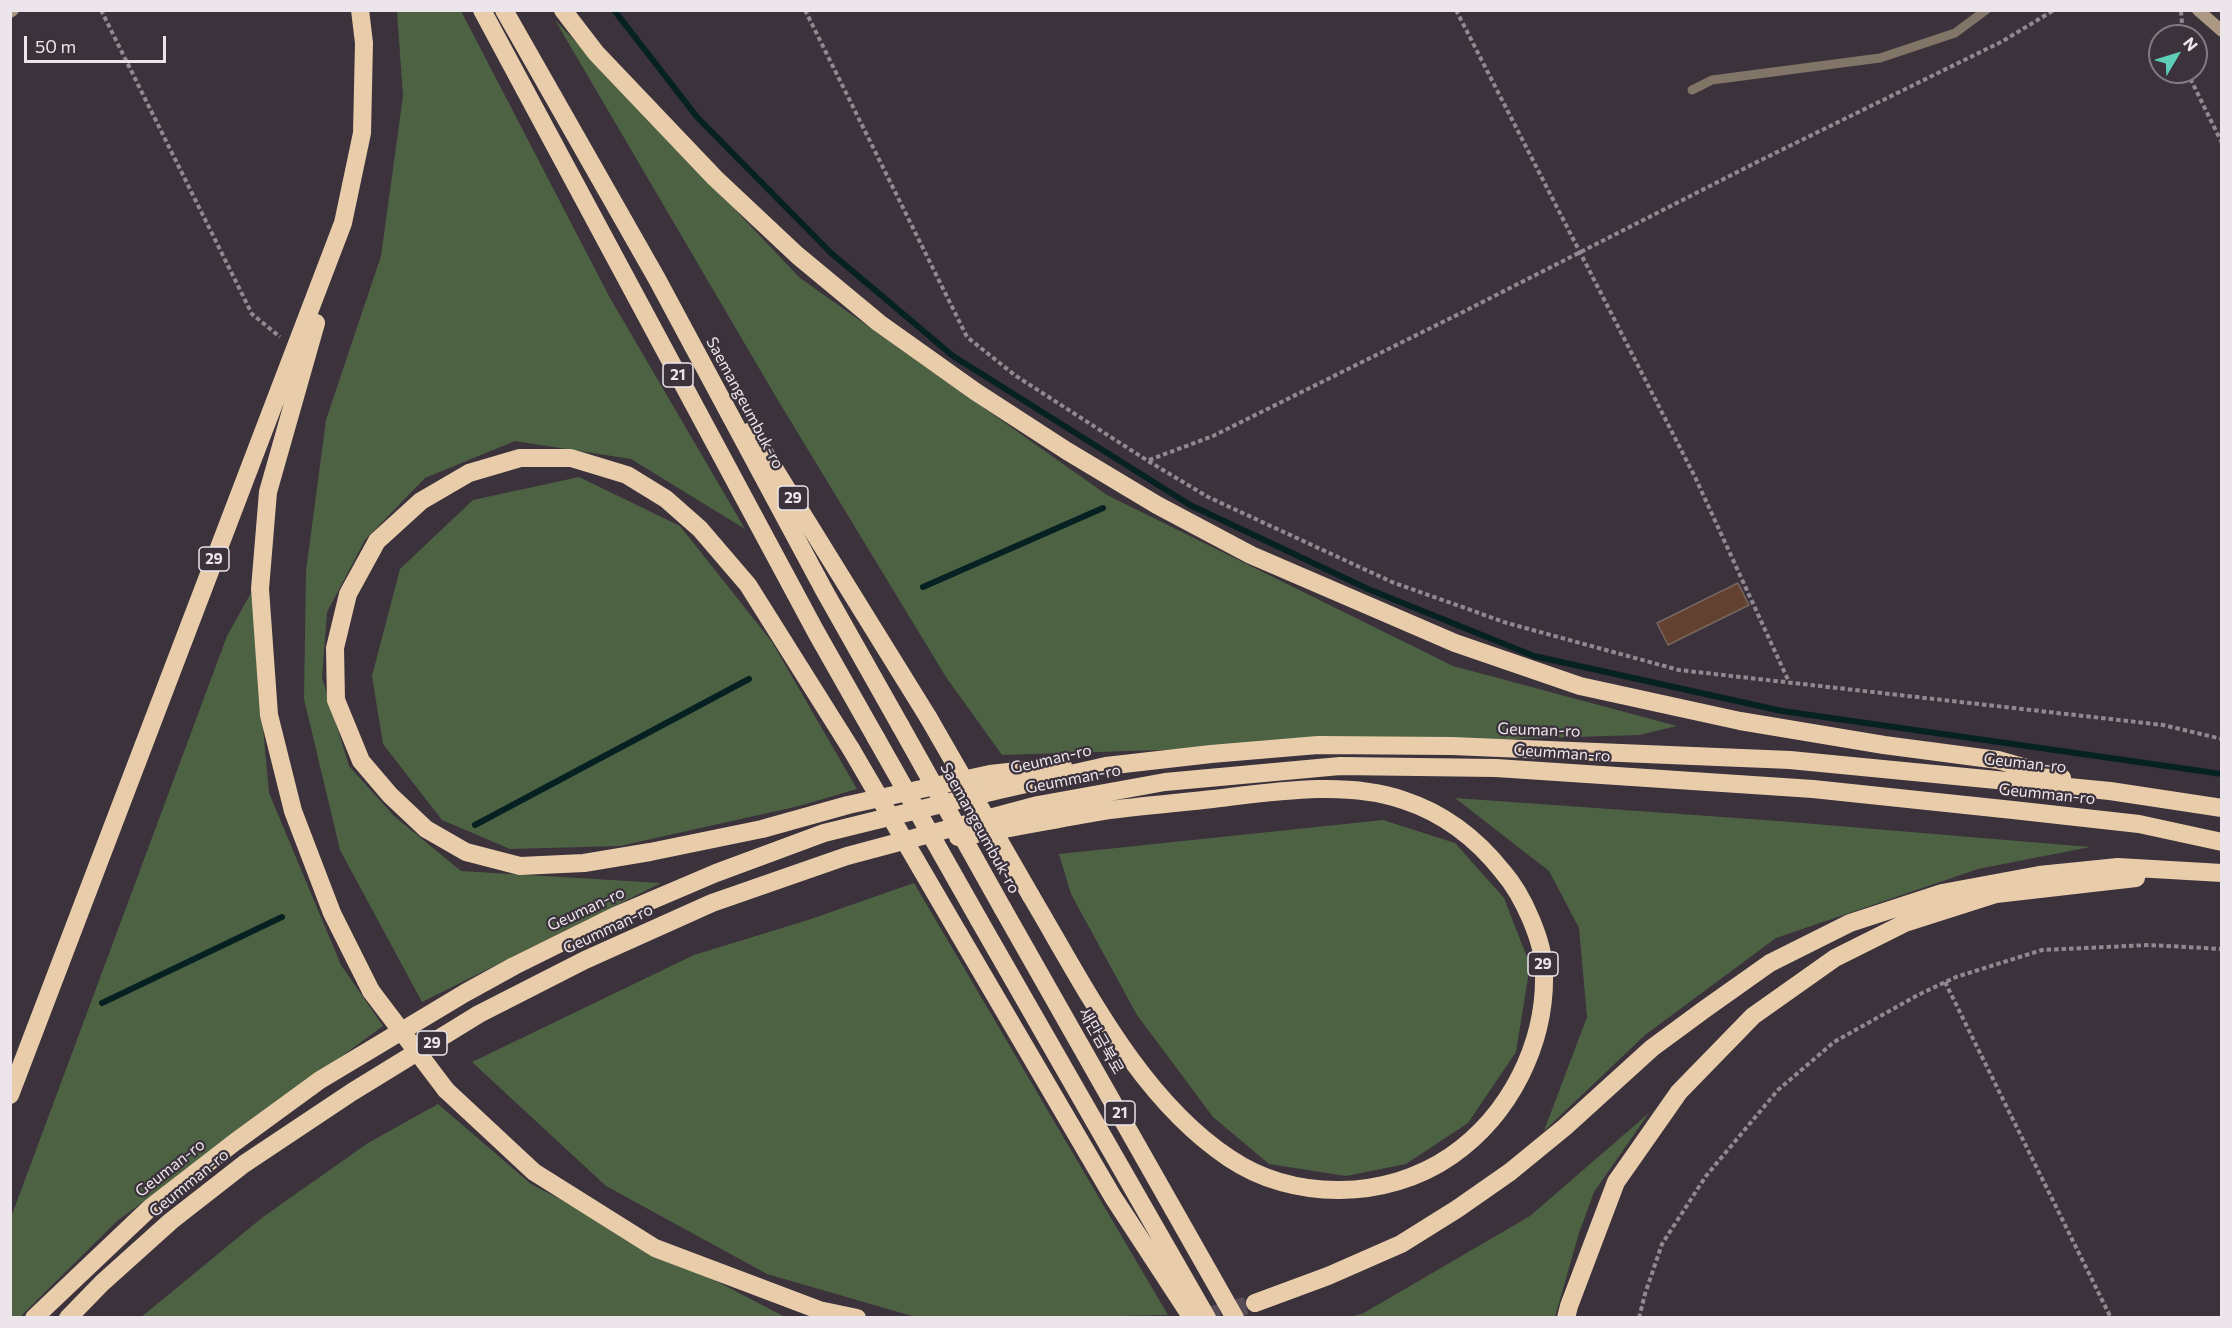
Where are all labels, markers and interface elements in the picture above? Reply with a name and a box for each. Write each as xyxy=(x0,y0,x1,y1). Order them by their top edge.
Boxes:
scale bar xyxy=(27,24,170,62)
north arrow xyxy=(2148,24,2208,84)
text: N xyxy=(2180,33,2202,54)
text: 50 m xyxy=(35,35,76,57)
street label: Saemangeumbuk-ro xyxy=(702,334,788,472)
road number: 21 xyxy=(663,363,693,387)
road number: 29 xyxy=(778,486,808,510)
road number: 29 xyxy=(199,547,229,571)
street label: Geuman-ro xyxy=(1497,719,1581,741)
street label: Geuman-ro xyxy=(1008,740,1094,778)
street label: Geumman-ro xyxy=(1513,740,1611,766)
street label: Geuman-ro xyxy=(1983,749,2067,777)
street label: Saemangeumbuk-ro xyxy=(936,759,1024,897)
street label: Geumman-ro xyxy=(1024,760,1122,798)
street label: Geumman-ro xyxy=(1998,779,2096,809)
street label: Geuman-ro xyxy=(544,883,628,935)
street label: Geumman-ro xyxy=(560,900,656,958)
road number: 29 xyxy=(1528,952,1558,976)
street label: 새만금북로 xyxy=(1074,1004,1128,1078)
road number: 29 xyxy=(417,1031,447,1055)
road number: 21 xyxy=(1105,1101,1135,1125)
street label: Geuman-ro xyxy=(131,1135,209,1201)
street label: Geumman-ro xyxy=(145,1145,233,1221)

